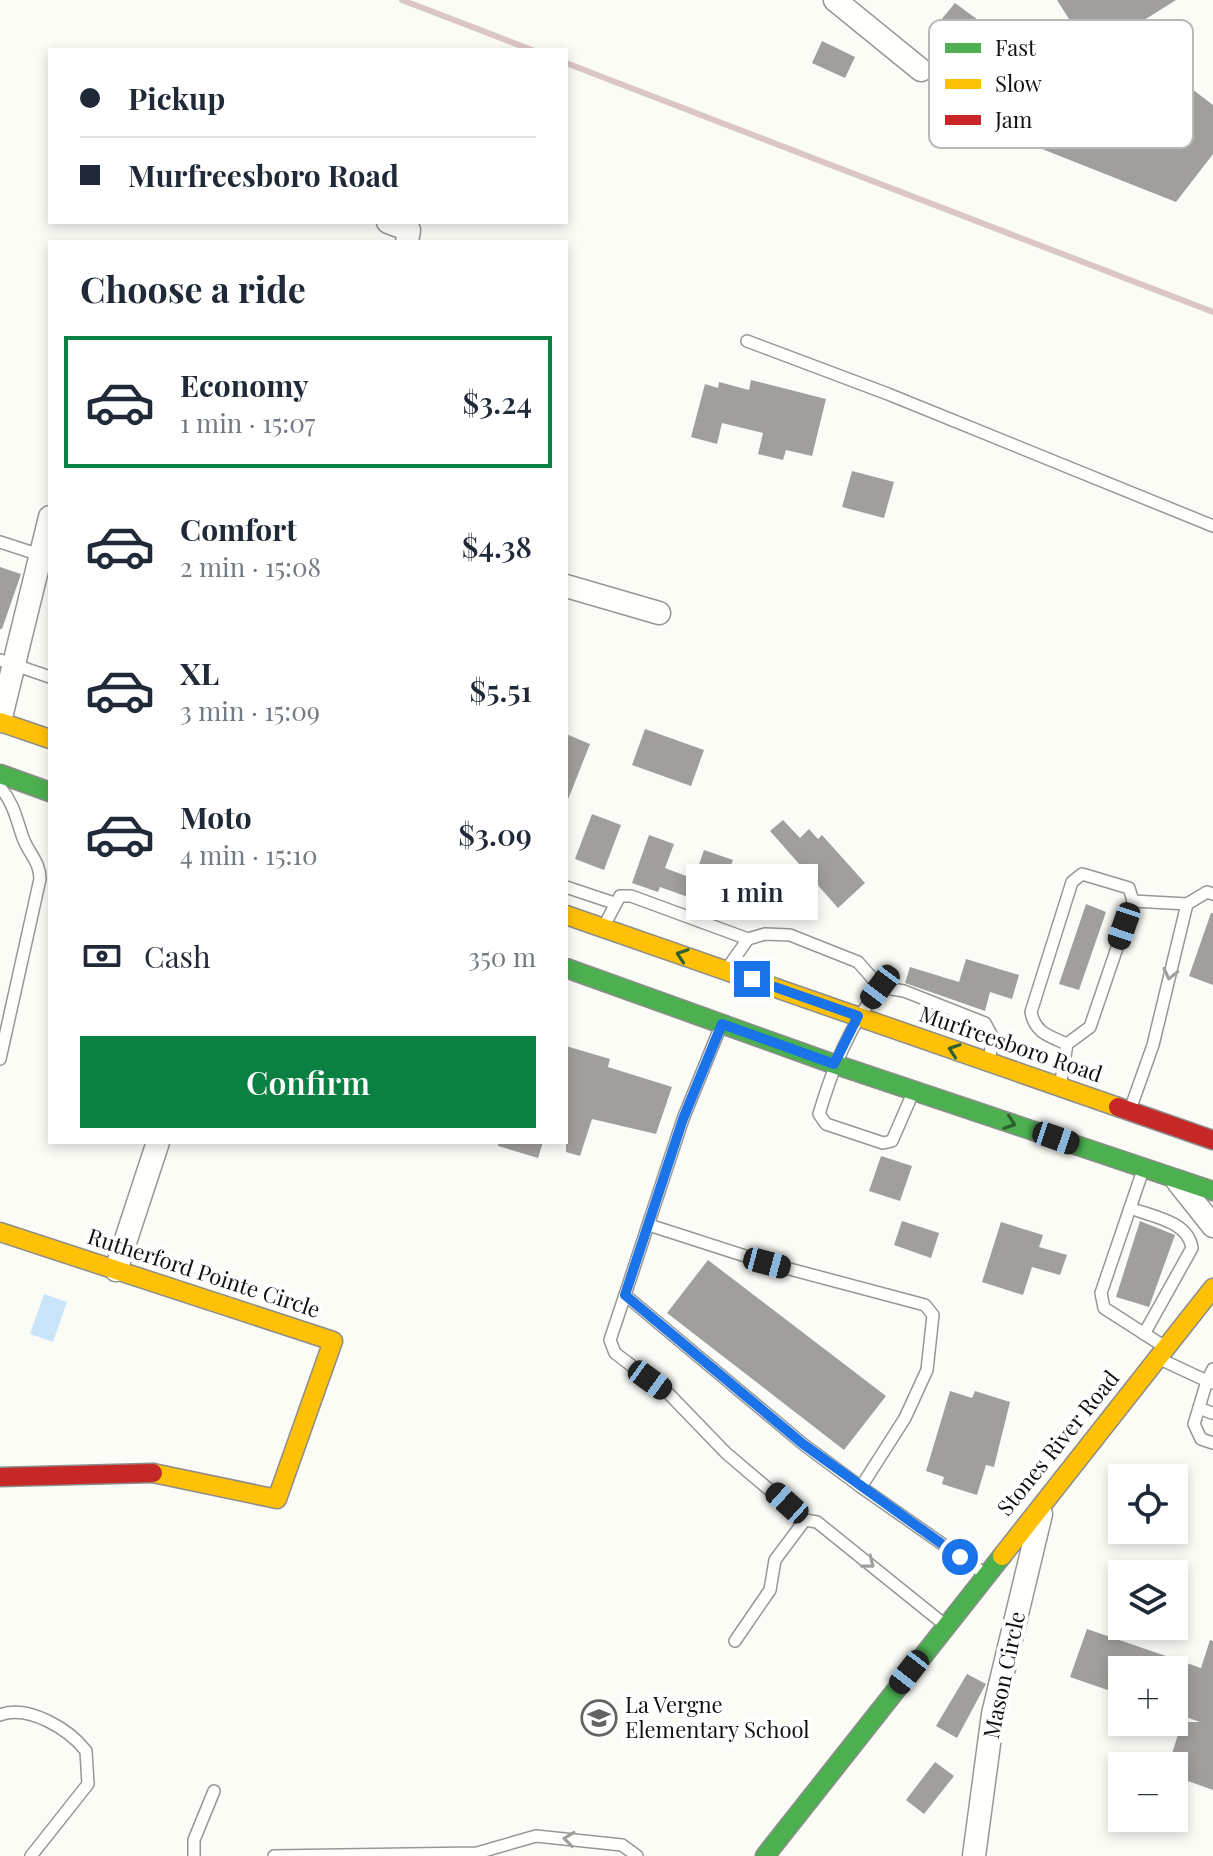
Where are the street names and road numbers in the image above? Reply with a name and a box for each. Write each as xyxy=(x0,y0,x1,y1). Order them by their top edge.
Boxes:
street label: Murfreesboro Road xyxy=(916,998,1107,1088)
street label: Rutherford Pointe Circle xyxy=(84,1220,324,1324)
street label: Stones River Road xyxy=(989,1363,1125,1521)
street label: Mason Circle xyxy=(975,1608,1031,1741)

